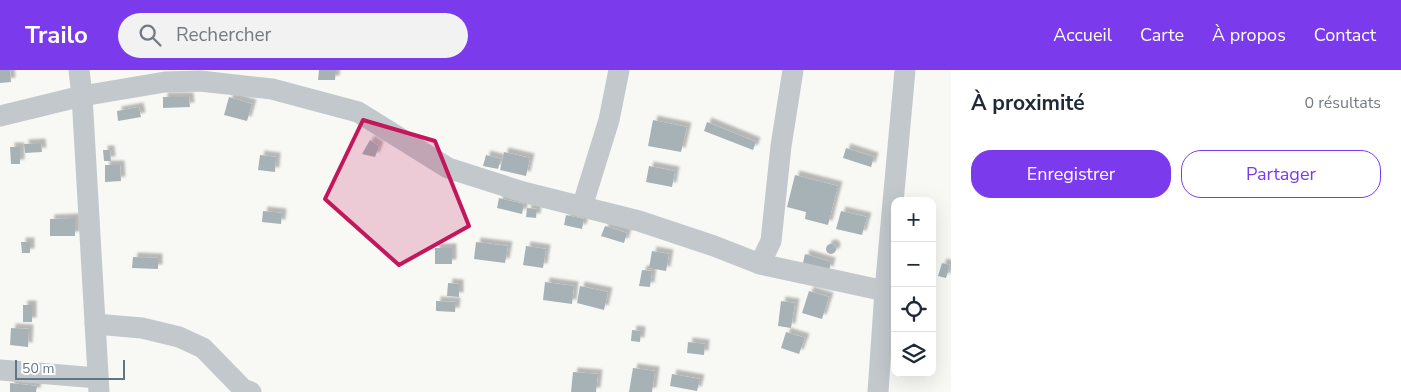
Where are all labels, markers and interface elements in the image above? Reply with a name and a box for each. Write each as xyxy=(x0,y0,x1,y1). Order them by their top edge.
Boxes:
search box xyxy=(118,13,468,58)
text: Trailo xyxy=(25,19,88,51)
icon: search xyxy=(136,21,164,49)
text: Rechercher xyxy=(176,22,271,48)
text: Accueil xyxy=(1053,23,1112,47)
text: Carte xyxy=(1140,23,1184,47)
text: À propos xyxy=(1212,23,1286,47)
text: Contact xyxy=(1314,23,1376,47)
text: À proximité xyxy=(971,89,1085,117)
text: 0 résultats xyxy=(1305,92,1381,114)
button: Enregistrer xyxy=(971,150,1171,198)
button: Partager xyxy=(1181,150,1381,198)
map controls xyxy=(891,197,936,377)
button: + xyxy=(891,197,936,242)
button: − xyxy=(891,242,936,287)
button: locate xyxy=(891,287,936,332)
button: layers xyxy=(891,332,936,377)
scale bar xyxy=(15,357,125,380)
text: 50 m xyxy=(22,359,54,378)

